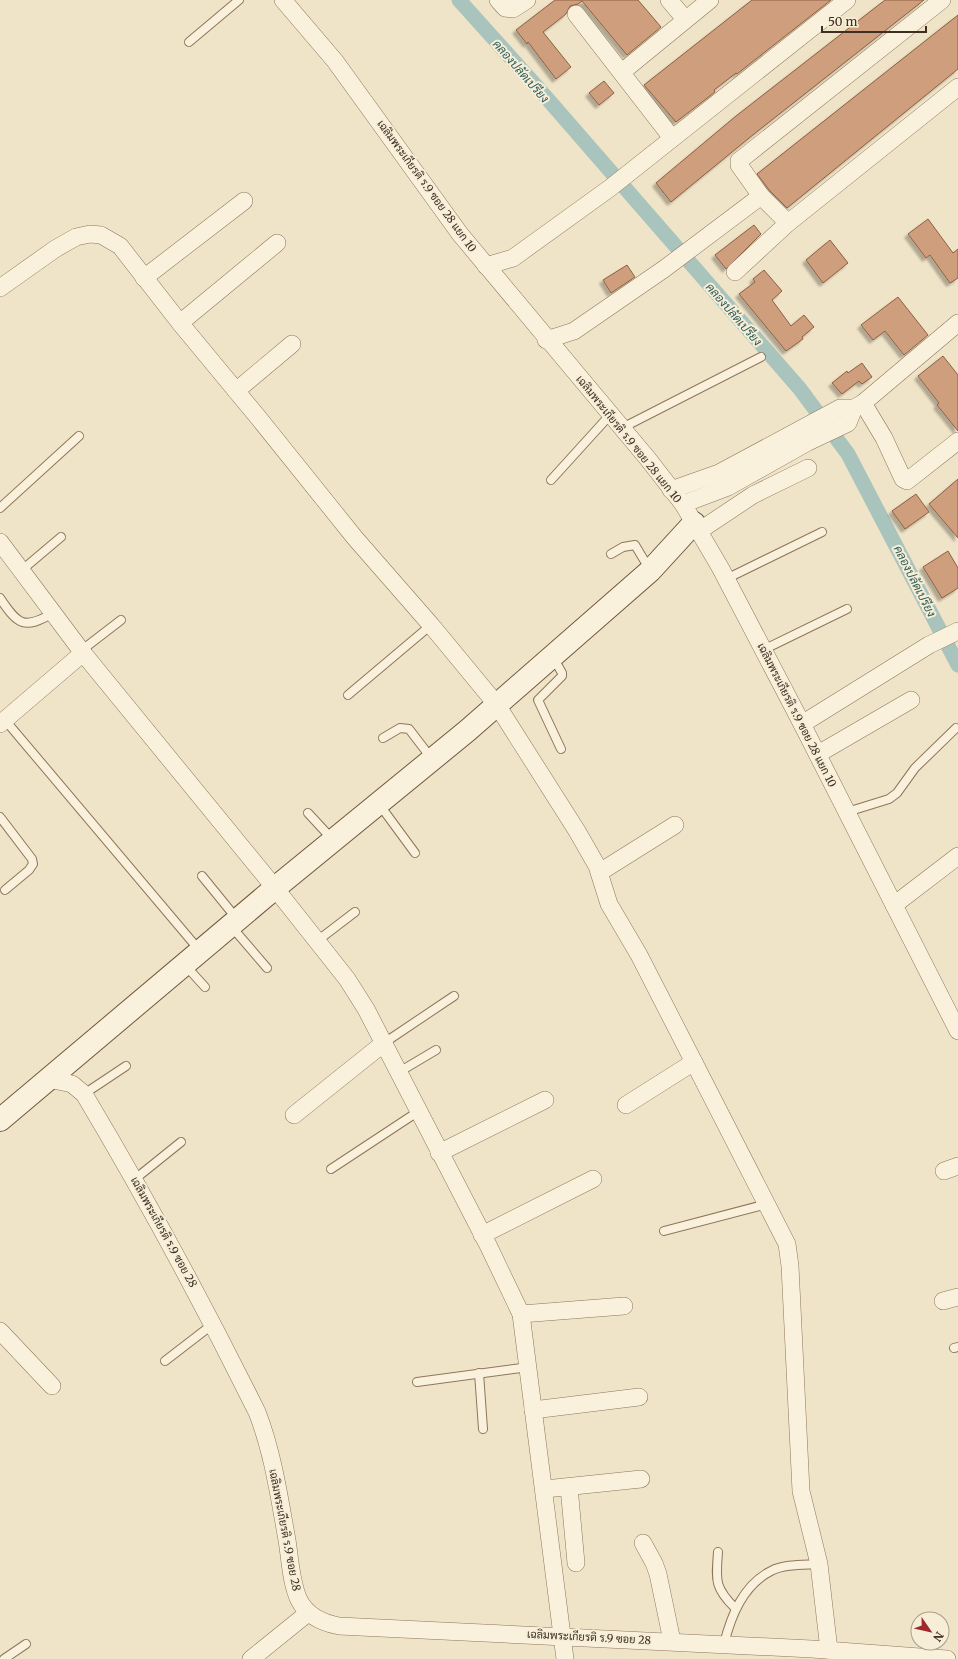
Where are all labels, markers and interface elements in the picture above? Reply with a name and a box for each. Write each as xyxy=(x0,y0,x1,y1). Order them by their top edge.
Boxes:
scale bar xyxy=(822,8,926,34)
text: 50 m xyxy=(828,14,857,29)
water label: คลองปลัดเปรียง xyxy=(490,37,553,106)
street label: เฉลิมพระเกียรติ ร.9 ซอย 28 แยก 10 xyxy=(374,117,481,255)
water label: คลองปลัดเปรียง xyxy=(703,280,766,349)
street label: เฉลิมพระเกียรติ ร.9 ซอย 28 แยก 10 xyxy=(573,372,686,506)
water label: คลองปลัดเปรียง xyxy=(891,543,940,620)
street label: เฉลิมพระเกียรติ ร.9 ซอย 28 แยก 10 xyxy=(754,640,840,789)
street label: เฉลิมพระเกียรติ ร.9 ซอย 28 xyxy=(128,1174,201,1290)
street label: เฉลิมพระเกียรติ ร.9 ซอย 28 xyxy=(266,1467,305,1593)
north arrow xyxy=(910,1611,950,1651)
street label: เฉลิมพระเกียรติ ร.9 ซอย 28 xyxy=(527,1626,652,1647)
text: N xyxy=(930,1629,947,1644)

